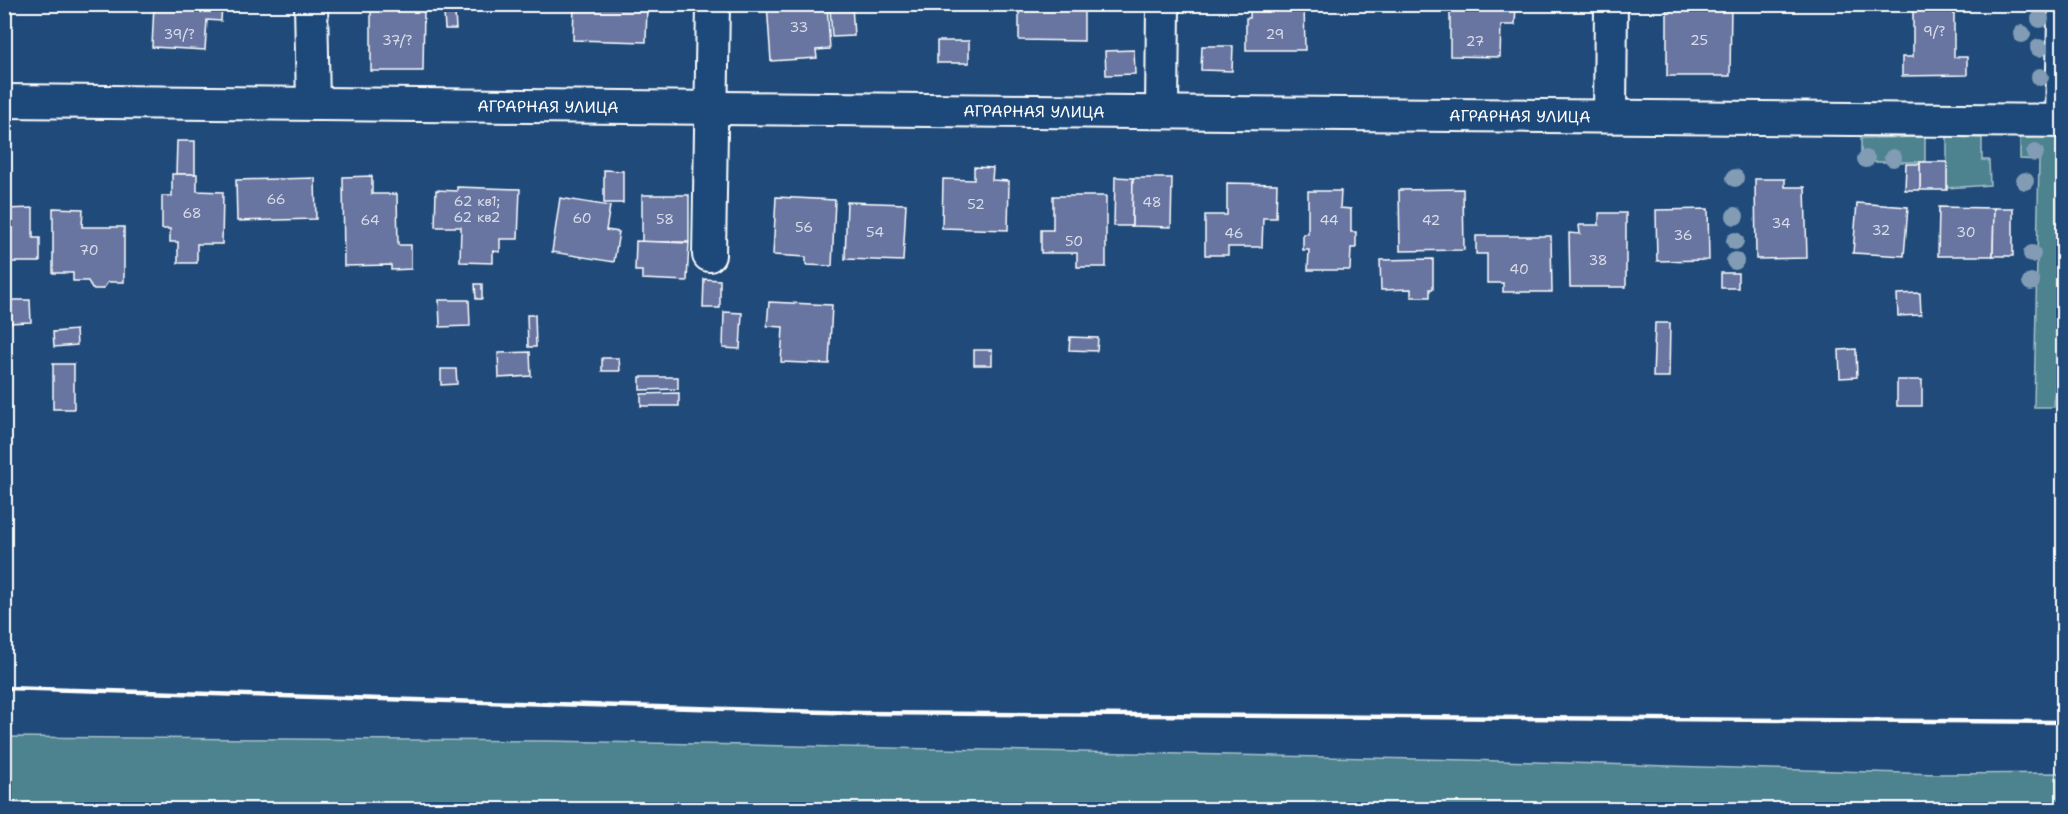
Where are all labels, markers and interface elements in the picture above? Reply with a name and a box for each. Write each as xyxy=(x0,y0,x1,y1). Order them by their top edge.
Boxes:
house number: 33 xyxy=(790,18,808,36)
house number: 9/? xyxy=(1923,22,1945,40)
house number: 39/? xyxy=(164,25,195,43)
house number: 29 xyxy=(1266,25,1284,43)
house number: 37/? xyxy=(382,31,412,49)
house number: 25 xyxy=(1690,31,1708,49)
house number: 27 xyxy=(1466,32,1484,50)
street label: АГРАРНАЯ УЛИЦА xyxy=(477,96,619,118)
street label: АГРАРНАЯ УЛИЦА xyxy=(963,100,1105,123)
street label: АГРАРНАЯ УЛИЦА xyxy=(1449,105,1591,127)
house number: 66 xyxy=(266,190,286,208)
house number: 62 кв1; 62 кв2 xyxy=(453,192,501,226)
house number: 48 xyxy=(1142,193,1162,211)
house number: 52 xyxy=(967,195,985,213)
house number: 68 xyxy=(182,204,202,222)
house number: 60 xyxy=(572,209,592,227)
house number: 58 xyxy=(656,210,674,228)
house number: 64 xyxy=(360,211,380,229)
house number: 44 xyxy=(1319,211,1339,229)
house number: 42 xyxy=(1422,211,1440,229)
house number: 34 xyxy=(1771,214,1791,232)
house number: 56 xyxy=(795,218,813,236)
house number: 32 xyxy=(1872,221,1890,239)
house number: 54 xyxy=(866,223,884,241)
house number: 30 xyxy=(1956,223,1976,241)
house number: 46 xyxy=(1224,224,1244,242)
house number: 36 xyxy=(1673,226,1693,244)
house number: 50 xyxy=(1065,232,1083,250)
house number: 70 xyxy=(79,241,99,259)
house number: 38 xyxy=(1588,251,1608,269)
house number: 40 xyxy=(1509,260,1529,278)

